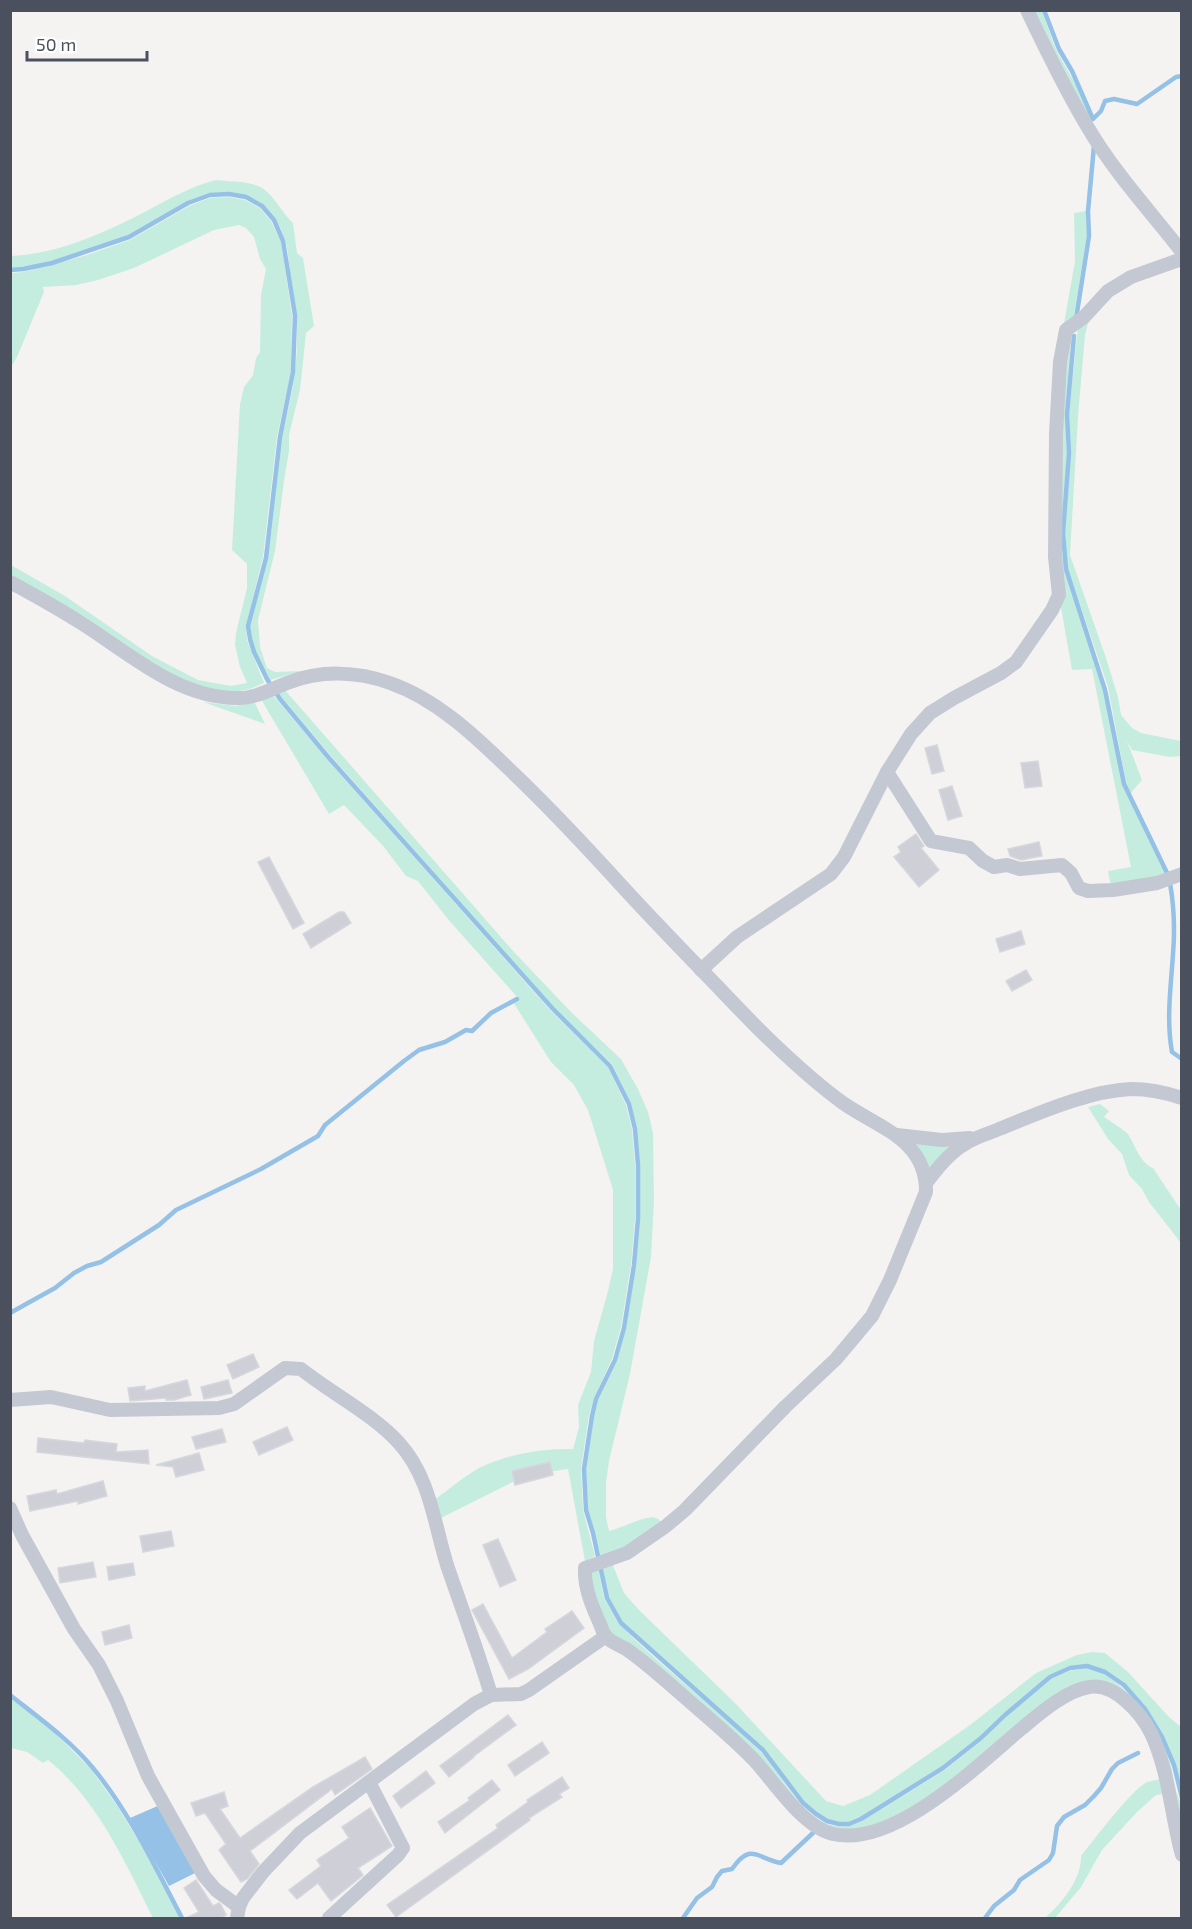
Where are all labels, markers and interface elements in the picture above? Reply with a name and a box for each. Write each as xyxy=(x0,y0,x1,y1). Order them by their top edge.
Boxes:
scale bar xyxy=(27,24,147,62)
text: 50 m xyxy=(36,33,76,55)

